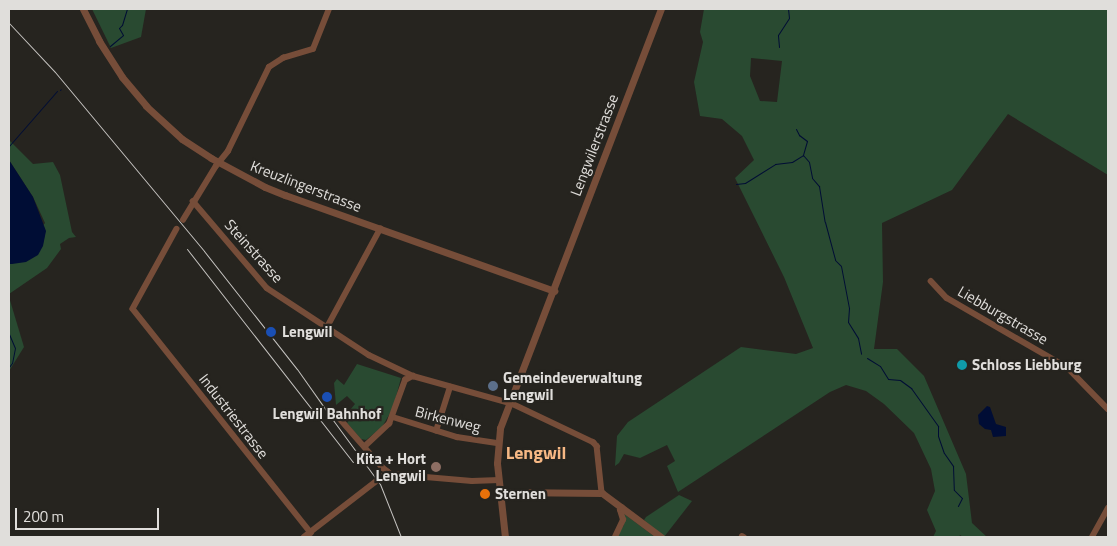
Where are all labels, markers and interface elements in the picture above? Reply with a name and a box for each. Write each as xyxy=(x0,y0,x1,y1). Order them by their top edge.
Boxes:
street label: Lengwilerstrasse xyxy=(566,91,622,199)
street label: Kreuzlingerstrasse xyxy=(248,157,364,215)
street label: Steinstrasse xyxy=(221,216,287,286)
street label: Liebburgstrasse xyxy=(955,282,1051,348)
place label: Lengwil xyxy=(282,323,333,341)
marker: Lengwil xyxy=(264,325,278,339)
place label: Schloss Liebburg xyxy=(972,356,1081,374)
marker: Schloss Liebburg xyxy=(956,359,968,371)
place label: Gemeindeverwaltung Lengwil xyxy=(503,368,642,403)
street label: Industriestrasse xyxy=(195,370,273,462)
marker: Gemeindeverwaltung Lengwil xyxy=(487,380,499,392)
marker: Lengwil Bahnhof xyxy=(321,391,333,403)
street label: Birkenweg xyxy=(413,402,483,436)
place label: Lengwil Bahnhof xyxy=(273,405,381,423)
district label: Lengwil xyxy=(506,442,566,464)
place label: Kita + Hort Lengwil xyxy=(356,449,426,484)
marker: Kita + Hort Lengwil xyxy=(430,461,442,473)
place label: Sternen xyxy=(495,485,546,503)
marker: Sternen xyxy=(479,488,491,500)
scale bar xyxy=(18,498,161,530)
text: 200 m xyxy=(23,505,64,528)

